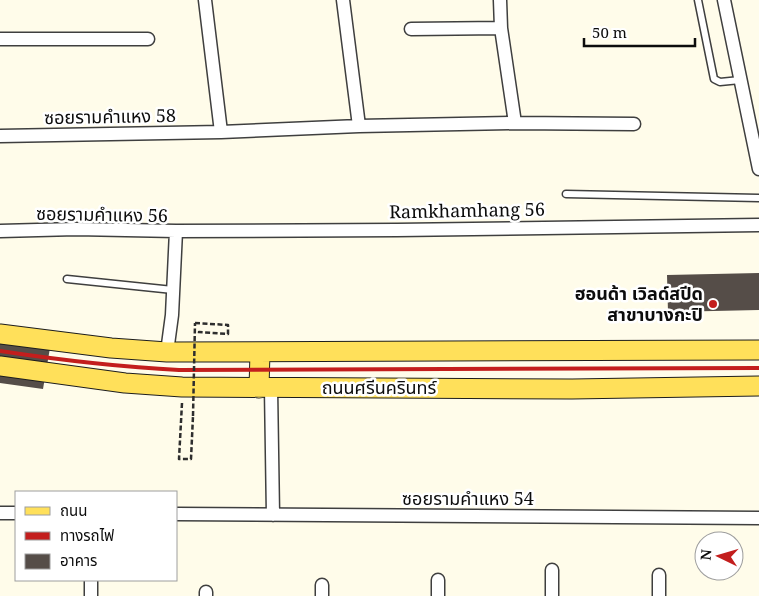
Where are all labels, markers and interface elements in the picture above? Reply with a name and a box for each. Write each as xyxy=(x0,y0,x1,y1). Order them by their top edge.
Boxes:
scale bar xyxy=(584,15,695,47)
text: 50 m xyxy=(592,22,627,42)
street label: ซอยรามคำแหง 58 xyxy=(44,103,176,129)
street label: Ramkhamhang 56 xyxy=(389,197,545,223)
street label: ซอยรามคำแหง 56 xyxy=(36,201,168,227)
place label: ฮอนด้า เวิลด์สปีด สาขาบางกะปิ xyxy=(575,281,703,326)
marker: ฮอนด้า เวิลด์สปีด สาขาบางกะปิ xyxy=(707,298,719,310)
street label: ถนนศรีนครินทร์ xyxy=(322,375,437,399)
street label: ซอยรามคำแหง 54 xyxy=(402,486,534,510)
legend xyxy=(15,491,178,581)
text: ถนน xyxy=(60,500,87,520)
text: ทางรถไฟ xyxy=(60,525,114,545)
north arrow xyxy=(694,531,744,581)
text: N xyxy=(696,548,715,561)
text: อาคาร xyxy=(60,550,97,570)

